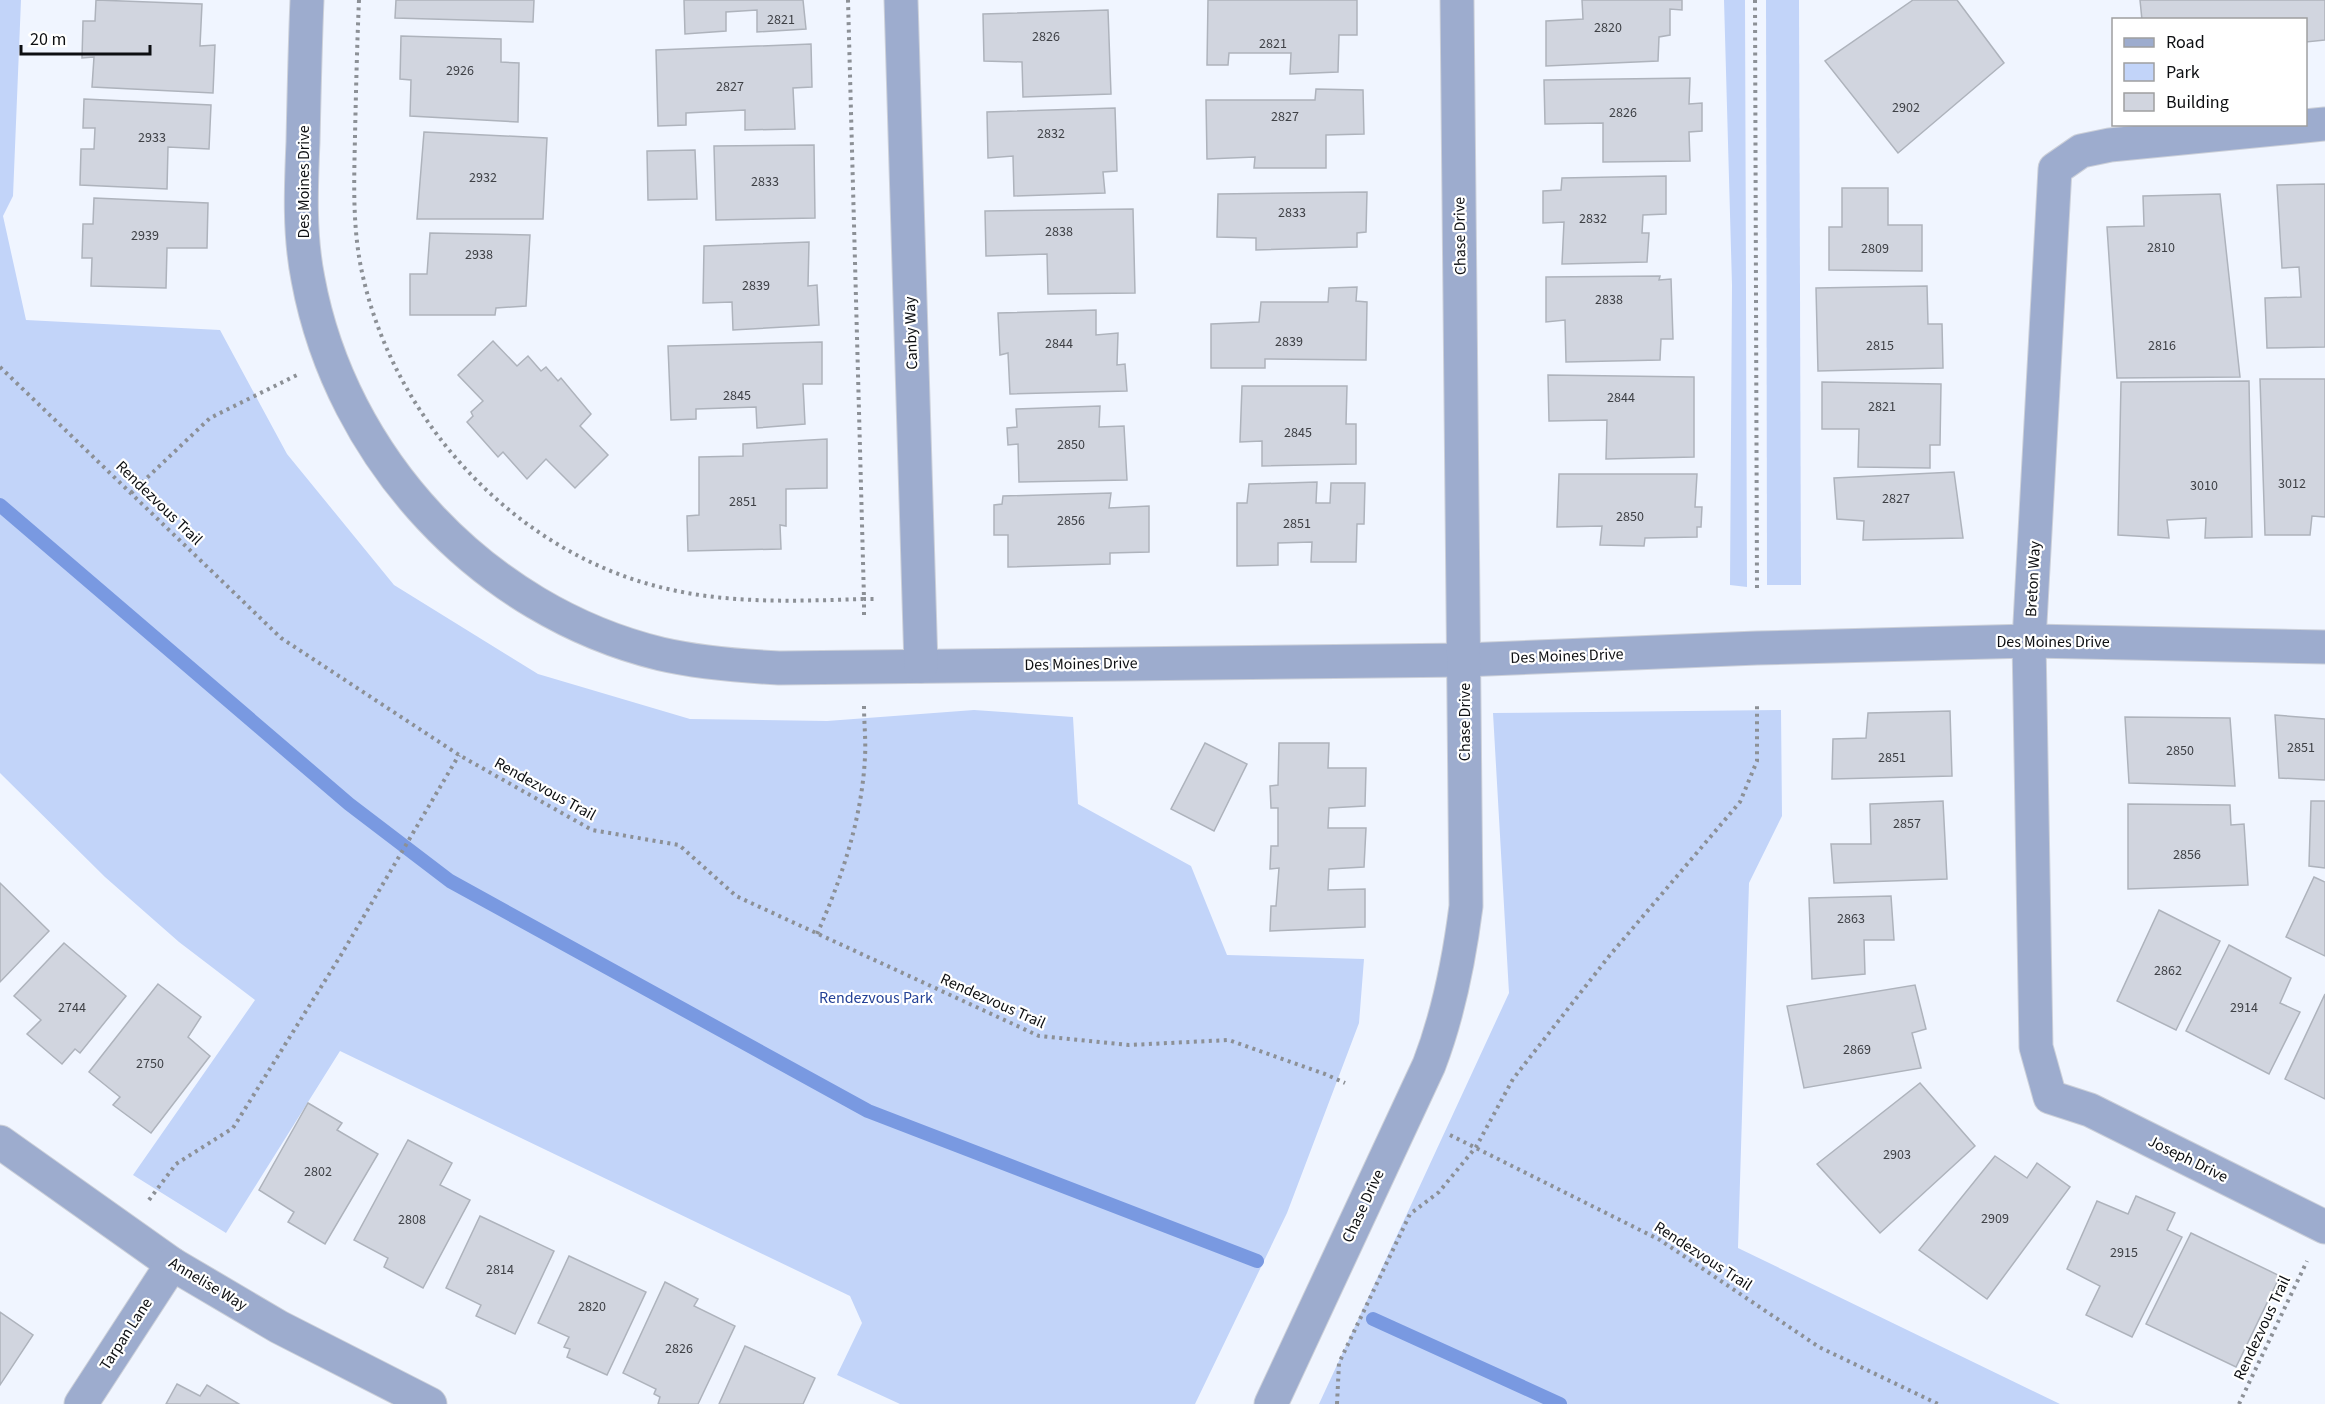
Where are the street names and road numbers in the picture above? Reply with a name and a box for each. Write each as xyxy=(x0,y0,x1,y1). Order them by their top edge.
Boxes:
street label: Des Moines Drive xyxy=(293,125,315,239)
street label: Chase Drive xyxy=(1448,197,1472,275)
street label: Canby Way xyxy=(899,295,923,370)
street label: Rendezvous Trail xyxy=(111,456,207,550)
street label: Breton Way xyxy=(2020,540,2046,618)
street label: Des Moines Drive xyxy=(1996,631,2110,653)
street label: Des Moines Drive xyxy=(1510,643,1624,669)
street label: Des Moines Drive xyxy=(1024,652,1138,676)
street label: Chase Drive xyxy=(1454,683,1476,761)
street label: Rendezvous Trail xyxy=(490,752,600,826)
street label: Rendezvous Trail xyxy=(937,968,1049,1034)
street label: Joseph Drive xyxy=(2144,1130,2232,1188)
street label: Chase Drive xyxy=(1336,1166,1390,1246)
street label: Rendezvous Trail xyxy=(1650,1216,1756,1296)
street label: Annelise Way xyxy=(165,1252,252,1316)
street label: Rendezvous Trail xyxy=(2228,1272,2296,1384)
street label: Tarpan Lane xyxy=(94,1293,158,1374)

